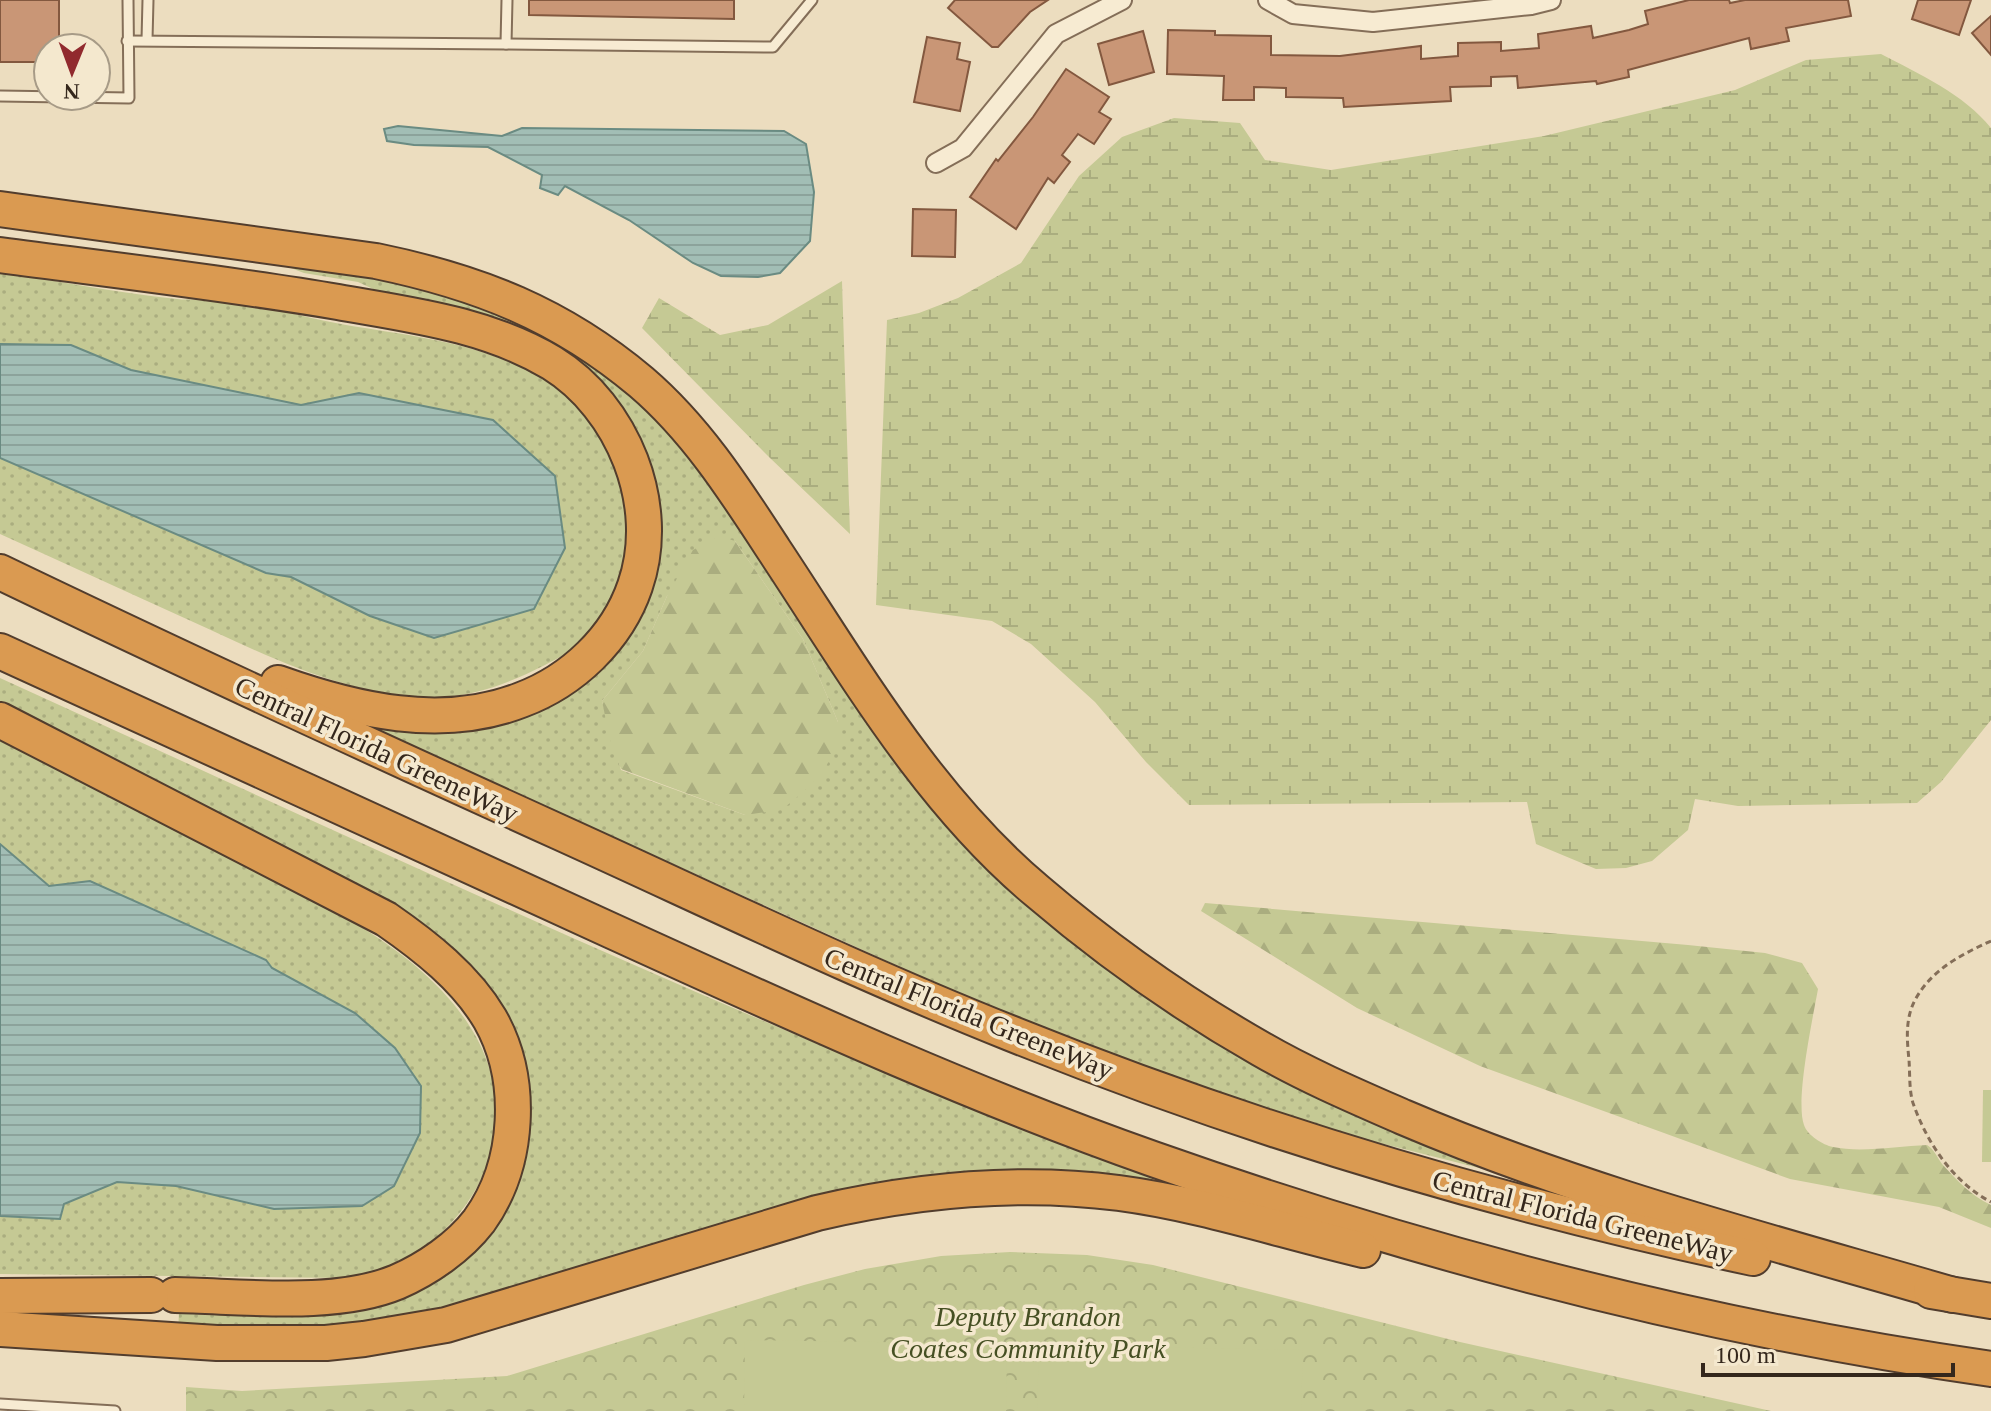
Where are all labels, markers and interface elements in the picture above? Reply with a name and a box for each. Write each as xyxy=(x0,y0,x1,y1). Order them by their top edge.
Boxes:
north arrow xyxy=(32,32,112,112)
text: N xyxy=(63,79,80,104)
street label: Central Florida GreeneWay xyxy=(230,670,523,829)
street label: Central Florida GreeneWay xyxy=(820,941,1118,1086)
street label: Central Florida GreeneWay xyxy=(1429,1164,1736,1269)
park label: Deputy Brandon Coates Community Park xyxy=(890,1301,1166,1364)
scale bar xyxy=(1703,1327,1953,1377)
text: 100 m xyxy=(1715,1342,1776,1368)

